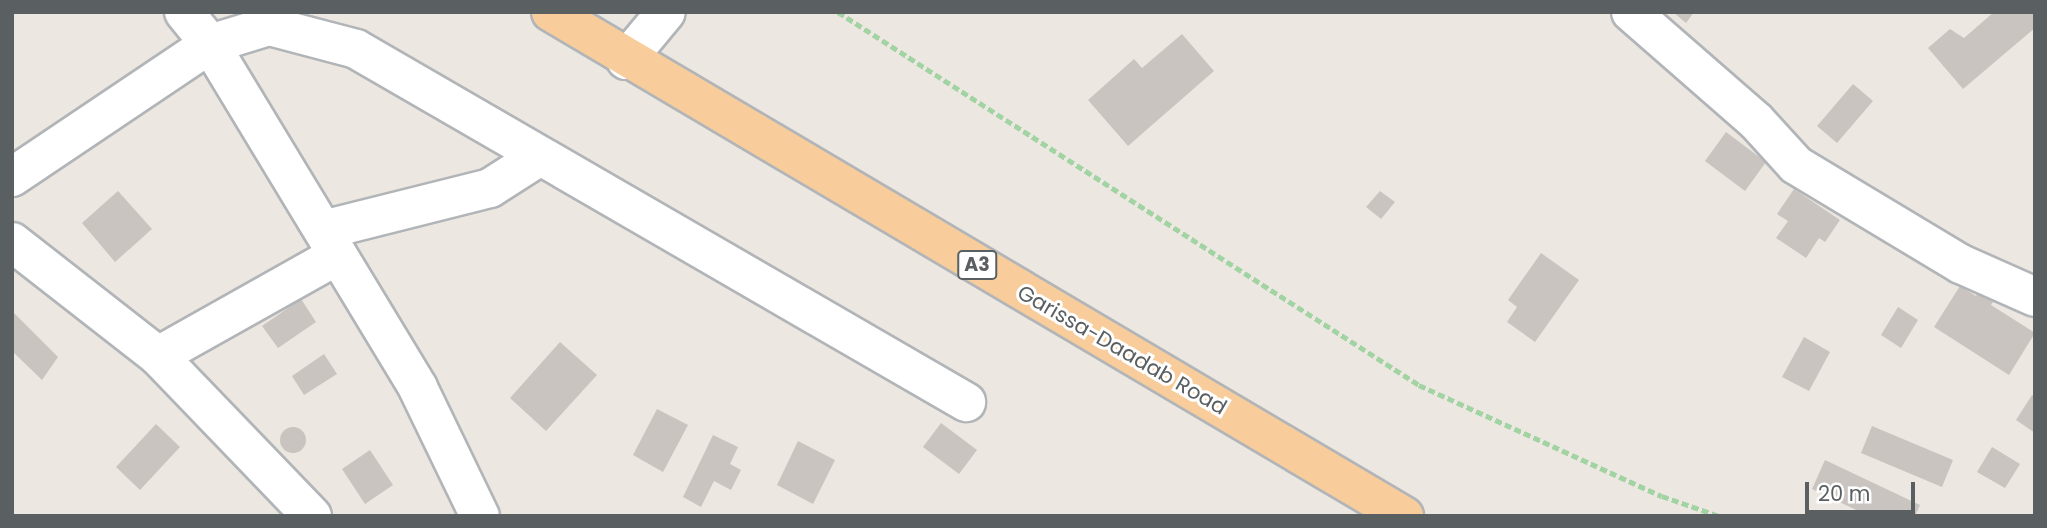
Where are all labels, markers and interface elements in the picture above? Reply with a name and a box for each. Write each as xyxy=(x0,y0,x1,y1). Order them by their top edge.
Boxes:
road number: A3 xyxy=(956,249,998,280)
street label: Garissa-Daadab Road xyxy=(1013,280,1231,420)
scale bar xyxy=(1809,468,1919,512)
text: 20 m xyxy=(1818,479,1871,508)

